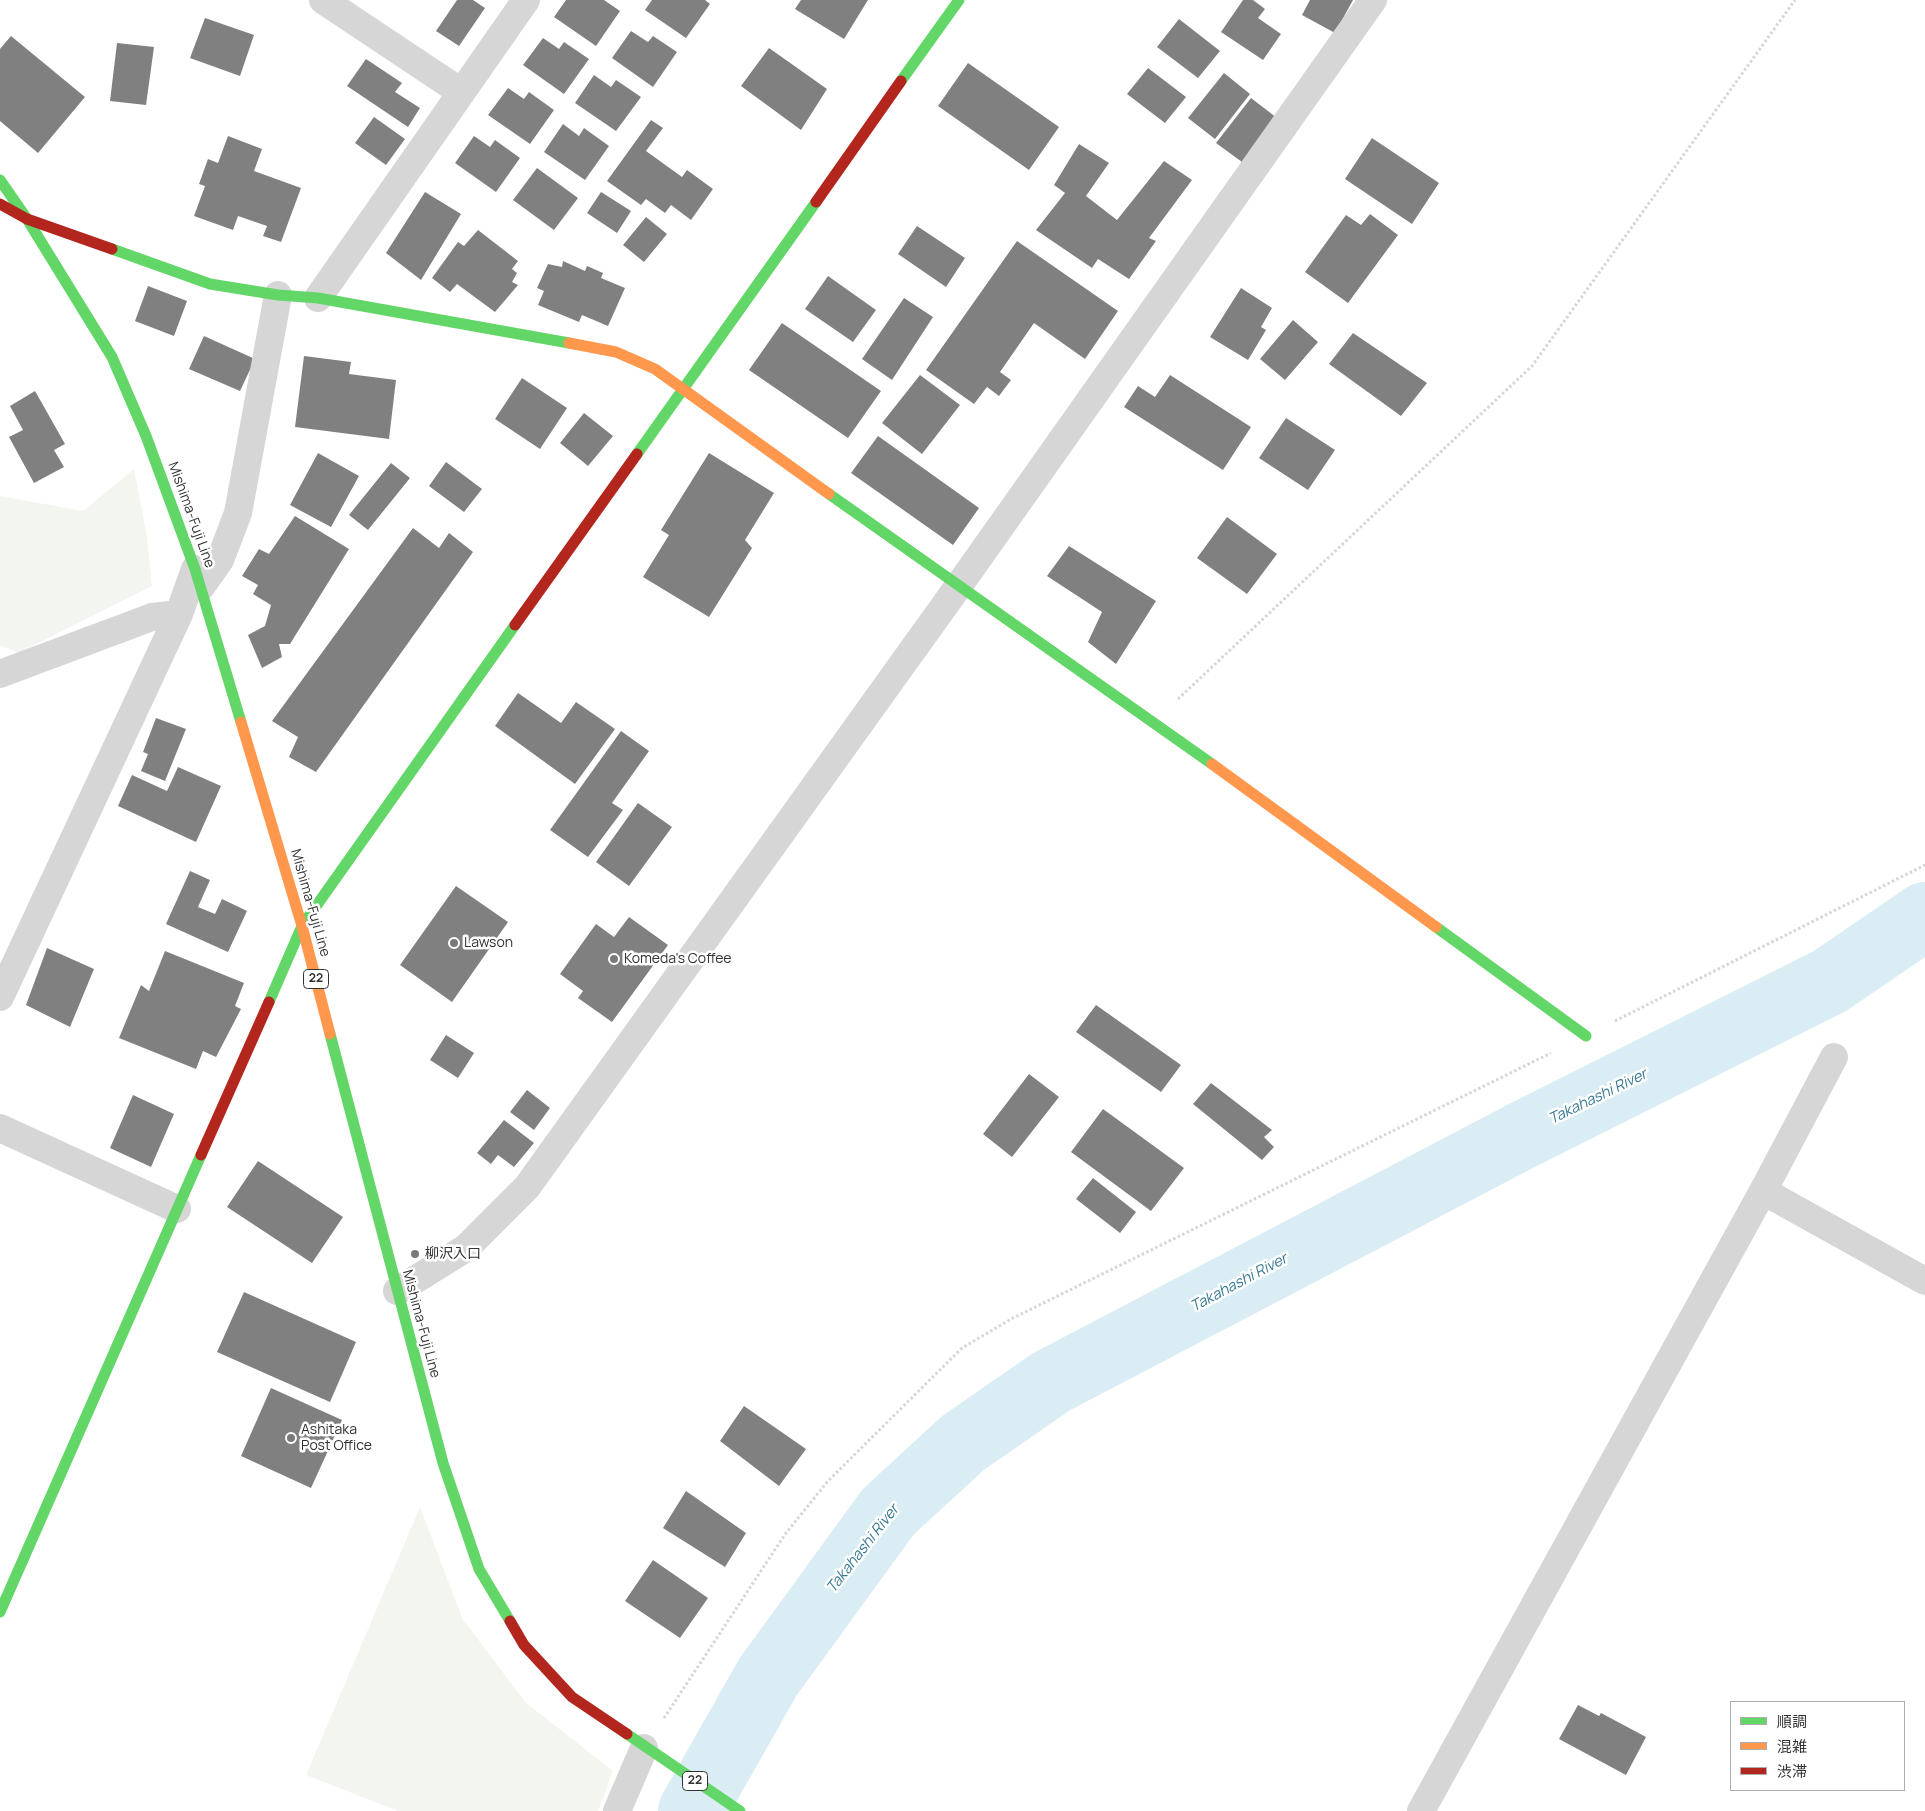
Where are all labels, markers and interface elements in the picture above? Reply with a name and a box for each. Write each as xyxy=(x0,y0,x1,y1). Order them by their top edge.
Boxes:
street label: Mishima-Fuji Line xyxy=(164,460,218,570)
street label: Mishima-Fuji Line xyxy=(287,847,333,959)
place label: Lawson xyxy=(464,935,513,951)
marker: Lawson xyxy=(448,937,460,949)
place label: Komeda's Coffee xyxy=(624,951,732,967)
marker: Komeda's Coffee xyxy=(608,953,620,965)
road number: 22 xyxy=(304,970,328,989)
water label: Takahashi River xyxy=(1546,1065,1650,1129)
place label: 柳沢入口 xyxy=(425,1246,481,1262)
marker: 柳沢入口 xyxy=(409,1248,421,1260)
water label: Takahashi River xyxy=(1188,1250,1290,1316)
street label: Mishima-Fuji Line xyxy=(398,1268,444,1380)
place label: Ashitaka Post Office xyxy=(301,1422,372,1454)
marker: Ashitaka Post Office xyxy=(285,1432,297,1444)
water label: Takahashi River xyxy=(823,1501,903,1597)
legend xyxy=(1730,1701,1905,1791)
text: 順調 xyxy=(1777,1711,1807,1732)
text: 混雑 xyxy=(1777,1736,1807,1757)
text: 渋滞 xyxy=(1777,1761,1807,1782)
road number: 22 xyxy=(682,1772,708,1790)

